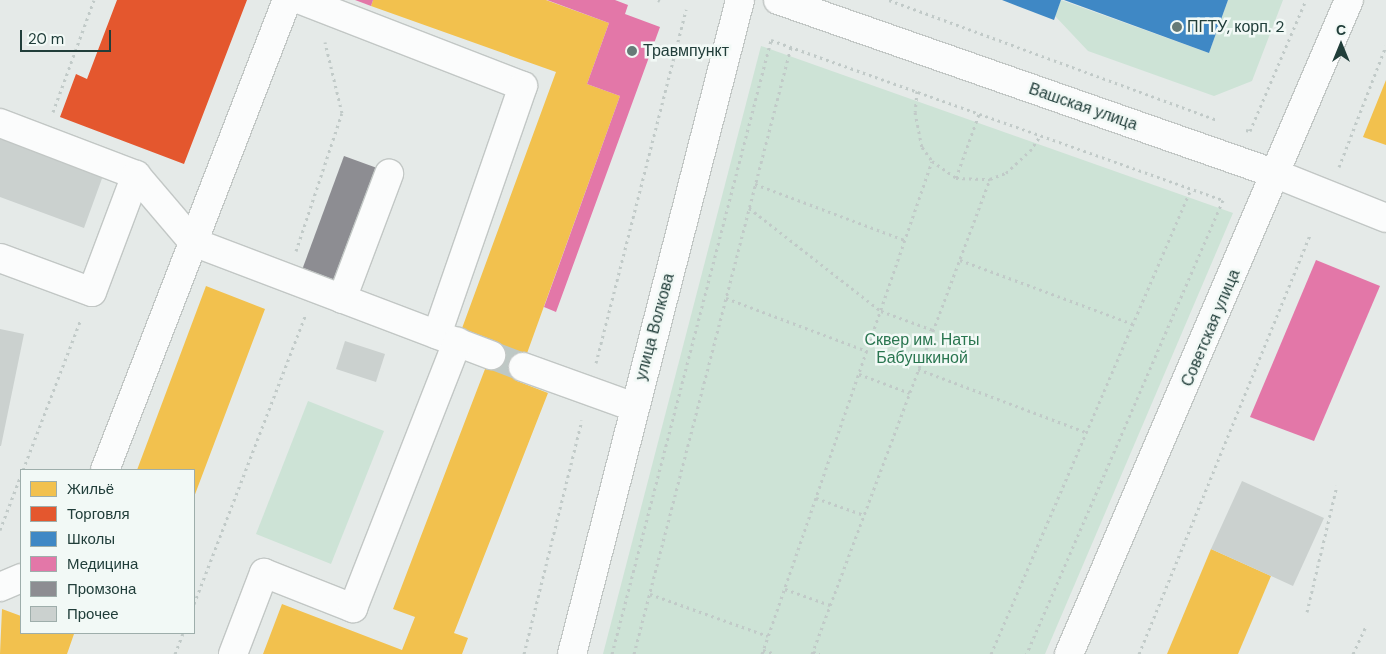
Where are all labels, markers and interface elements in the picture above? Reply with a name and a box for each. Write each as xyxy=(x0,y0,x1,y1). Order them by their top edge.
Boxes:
place label: ПГТУ, корп. 2 xyxy=(1187,17,1285,37)
scale bar xyxy=(22,20,114,52)
north arrow xyxy=(1316,20,1366,70)
marker: ПГТУ, корп. 2 xyxy=(1171,21,1183,33)
text: С xyxy=(1336,21,1346,39)
text: 20 m xyxy=(28,29,64,49)
place label: Травмпункт xyxy=(643,41,729,61)
marker: Травмпункт xyxy=(625,44,639,58)
street label: Вашская улица xyxy=(1026,79,1140,135)
street label: Советская улица xyxy=(1178,267,1244,389)
street label: улица Волкова xyxy=(631,271,679,383)
park label: Сквер им. Наты Бабушкиной xyxy=(864,330,980,368)
legend xyxy=(20,469,195,634)
text: Жильё xyxy=(67,479,114,499)
text: Торговля xyxy=(67,504,130,524)
text: Школы xyxy=(67,529,115,549)
text: Медицина xyxy=(67,554,138,574)
text: Промзона xyxy=(67,579,136,599)
text: Прочее xyxy=(67,604,119,624)

